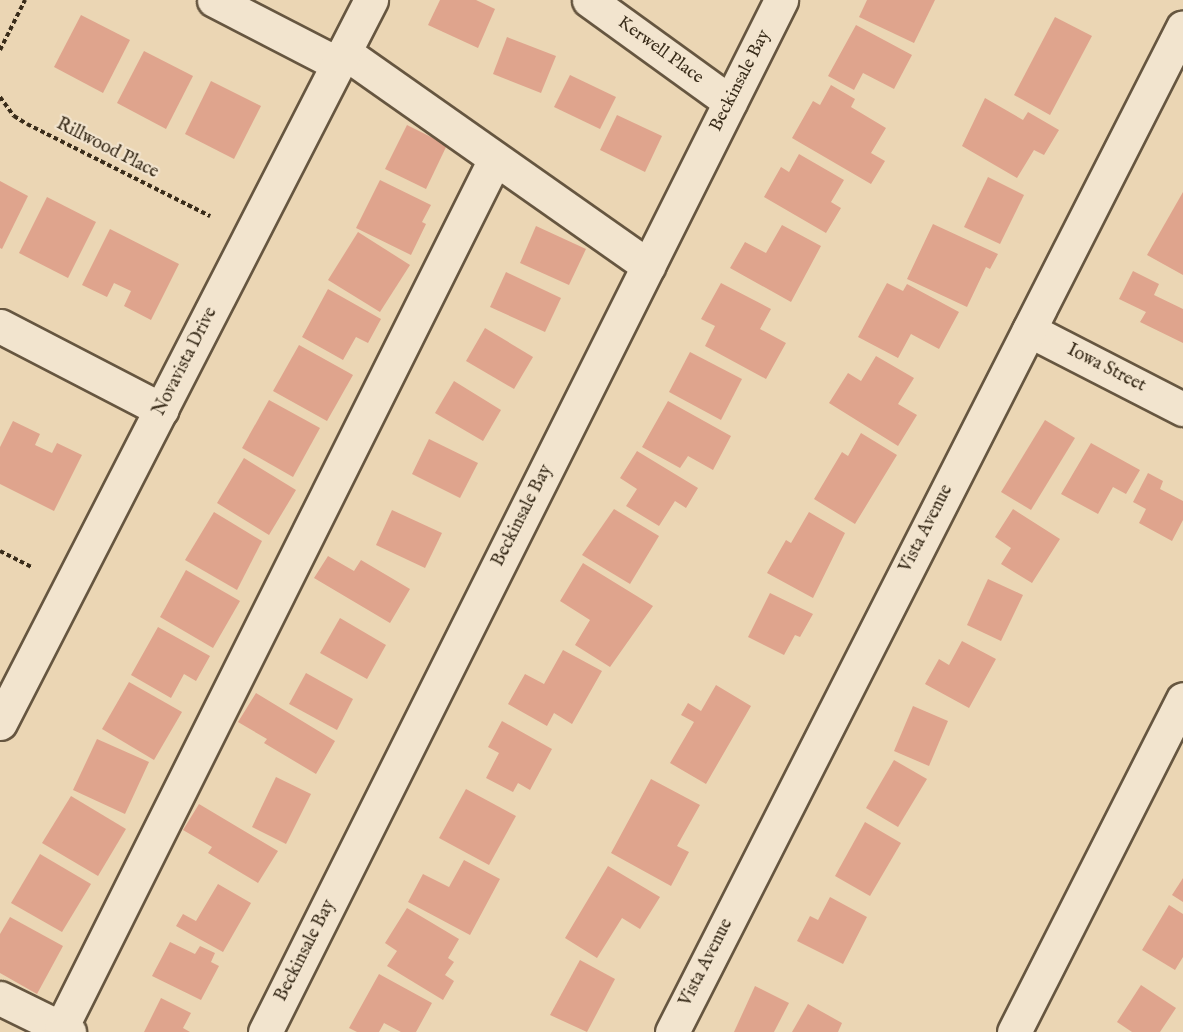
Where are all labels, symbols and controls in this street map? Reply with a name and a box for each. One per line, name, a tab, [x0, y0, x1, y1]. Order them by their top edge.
street label: Kerwell Place	[613, 13, 707, 89]
street label: Beckinsale Bay	[706, 26, 776, 136]
street label: Rillwood Place	[52, 114, 162, 184]
street label: Novavista Drive	[149, 304, 223, 420]
street label: Iowa Street	[1063, 340, 1149, 398]
street label: Beckinsale Bay	[488, 461, 558, 571]
street label: Vista Avenue	[896, 481, 958, 577]
street label: Beckinsale Bay	[271, 896, 341, 1006]
street label: Vista Avenue	[676, 915, 738, 1011]

